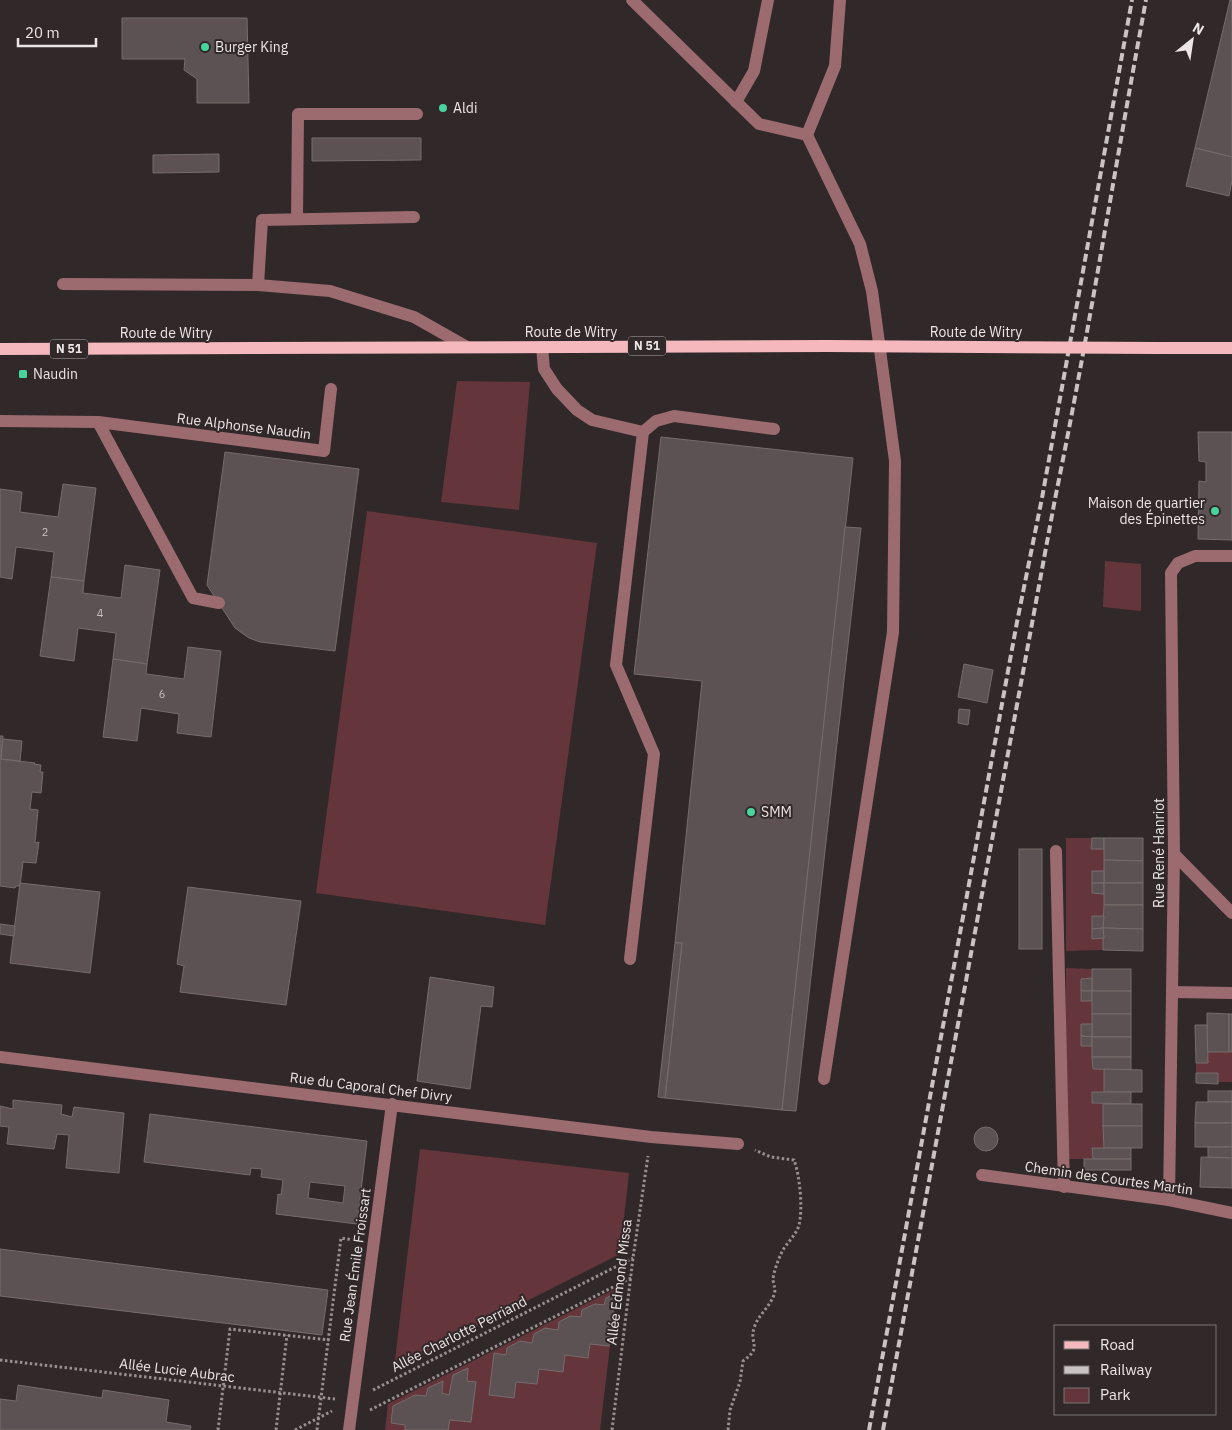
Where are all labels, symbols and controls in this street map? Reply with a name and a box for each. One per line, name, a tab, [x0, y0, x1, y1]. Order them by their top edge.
scale bar	[18, 15, 95, 47]
north arrow	[1167, 15, 1217, 65]
text: N	[1190, 18, 1207, 39]
text: 20 m	[25, 23, 60, 42]
place label: Burger King	[215, 38, 289, 56]
marker: Burger King	[199, 41, 211, 53]
place label: Aldi	[453, 99, 477, 117]
marker: Aldi	[437, 102, 449, 114]
street label: Route de Witry	[525, 323, 617, 341]
street label: Route de Witry	[930, 323, 1022, 341]
street label: Route de Witry	[120, 324, 212, 342]
road number: N 51	[628, 336, 666, 356]
road number: N 51	[50, 339, 88, 358]
place label: Naudin	[33, 365, 78, 383]
marker: Naudin	[17, 368, 29, 380]
street label: Rue Alphonse Naudin	[176, 409, 312, 443]
place label: Maison de quartier des Épinettes	[1088, 494, 1205, 528]
marker: Maison de quartier des Épinettes	[1209, 505, 1221, 517]
house number: 2	[42, 525, 48, 539]
house number: 4	[97, 606, 104, 620]
house number: 6	[159, 687, 165, 701]
street label: Rue René Hanriot	[1150, 798, 1168, 908]
place label: SMM	[761, 803, 792, 821]
marker: SMM	[745, 806, 757, 818]
street label: Rue du Caporal Chef Divry	[289, 1068, 453, 1106]
street label: Chemin des Courtes Martin	[1024, 1157, 1194, 1199]
street label: Rue Jean Émile Froissart	[334, 1187, 375, 1343]
street label: Allée Edmond Missa	[602, 1218, 636, 1346]
street label: Allée Charlotte Perriand	[388, 1292, 530, 1376]
legend	[1054, 1325, 1217, 1415]
text: Road	[1100, 1335, 1135, 1354]
street label: Allée Lucie Aubrac	[118, 1354, 236, 1386]
text: Railway	[1100, 1360, 1153, 1379]
text: Park	[1100, 1385, 1130, 1404]

